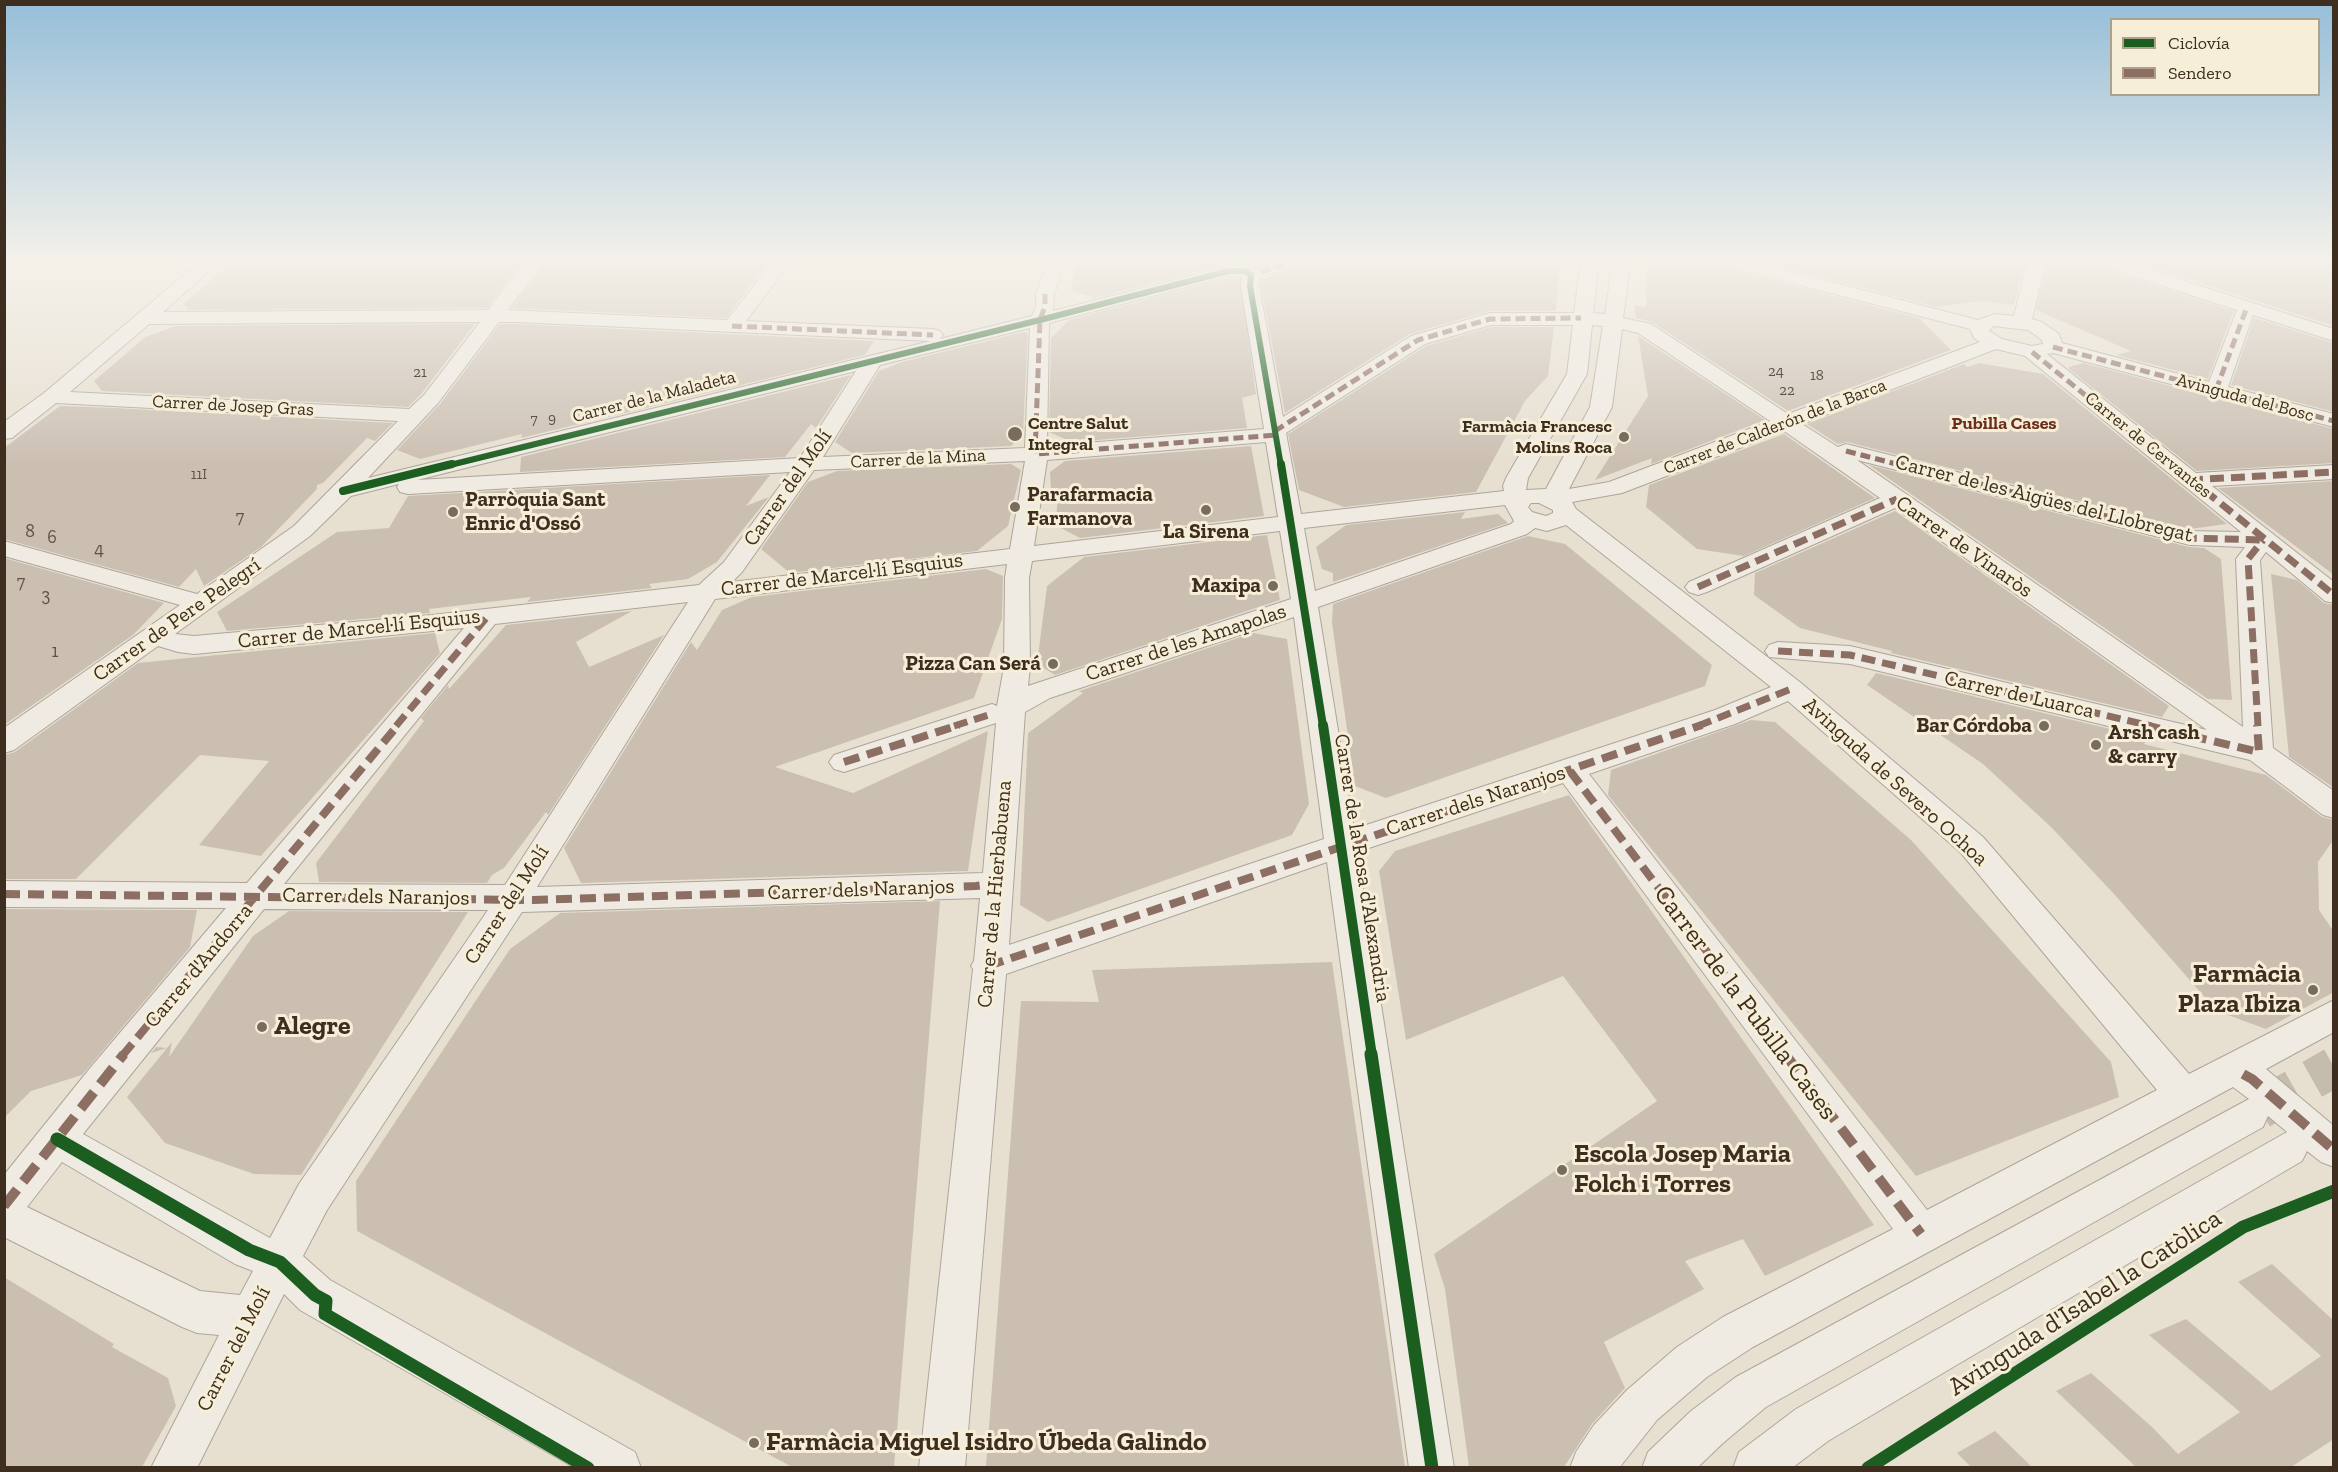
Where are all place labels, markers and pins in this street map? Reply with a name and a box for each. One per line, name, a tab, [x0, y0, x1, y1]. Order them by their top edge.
place label: Centre Salut Integral	[1028, 413, 1128, 456]
place label: Farmàcia Francesc Molins Roca	[1462, 416, 1612, 458]
marker: Centre Salut Integral	[1006, 425, 1024, 443]
marker: Farmàcia Francesc Molins Roca	[1617, 430, 1631, 444]
place label: Parafarmacia Farmanova	[1027, 482, 1153, 532]
place label: Parròquia Sant Enric d'Ossó	[465, 487, 605, 537]
marker: Parafarmacia Farmanova	[1008, 500, 1022, 514]
marker: La Sirena	[1199, 503, 1213, 517]
marker: Parròquia Sant Enric d'Ossó	[446, 505, 460, 519]
place label: La Sirena	[1163, 519, 1249, 545]
place label: Maxipa	[1191, 573, 1261, 599]
marker: Maxipa	[1266, 579, 1280, 593]
place label: Pizza Can Será	[905, 651, 1041, 677]
marker: Pizza Can Será	[1046, 657, 1060, 671]
place label: Bar Córdoba	[1916, 713, 2032, 739]
marker: Bar Córdoba	[2037, 719, 2051, 733]
place label: Arsh cash & carry	[2108, 720, 2200, 770]
marker: Arsh cash & carry	[2089, 738, 2103, 752]
place label: Farmàcia Plaza Ibiza	[2178, 959, 2301, 1020]
marker: Farmàcia Plaza Ibiza	[2306, 983, 2320, 997]
place label: Alegre	[274, 1011, 351, 1043]
marker: Alegre	[255, 1020, 269, 1034]
place label: Escola Josep Maria Folch i Torres	[1574, 1139, 1791, 1200]
marker: Escola Josep Maria Folch i Torres	[1555, 1163, 1569, 1177]
place label: Farmàcia Miguel Isidro Úbeda Galindo	[766, 1427, 1207, 1459]
marker: Farmàcia Miguel Isidro Úbeda Galindo	[747, 1436, 761, 1450]

